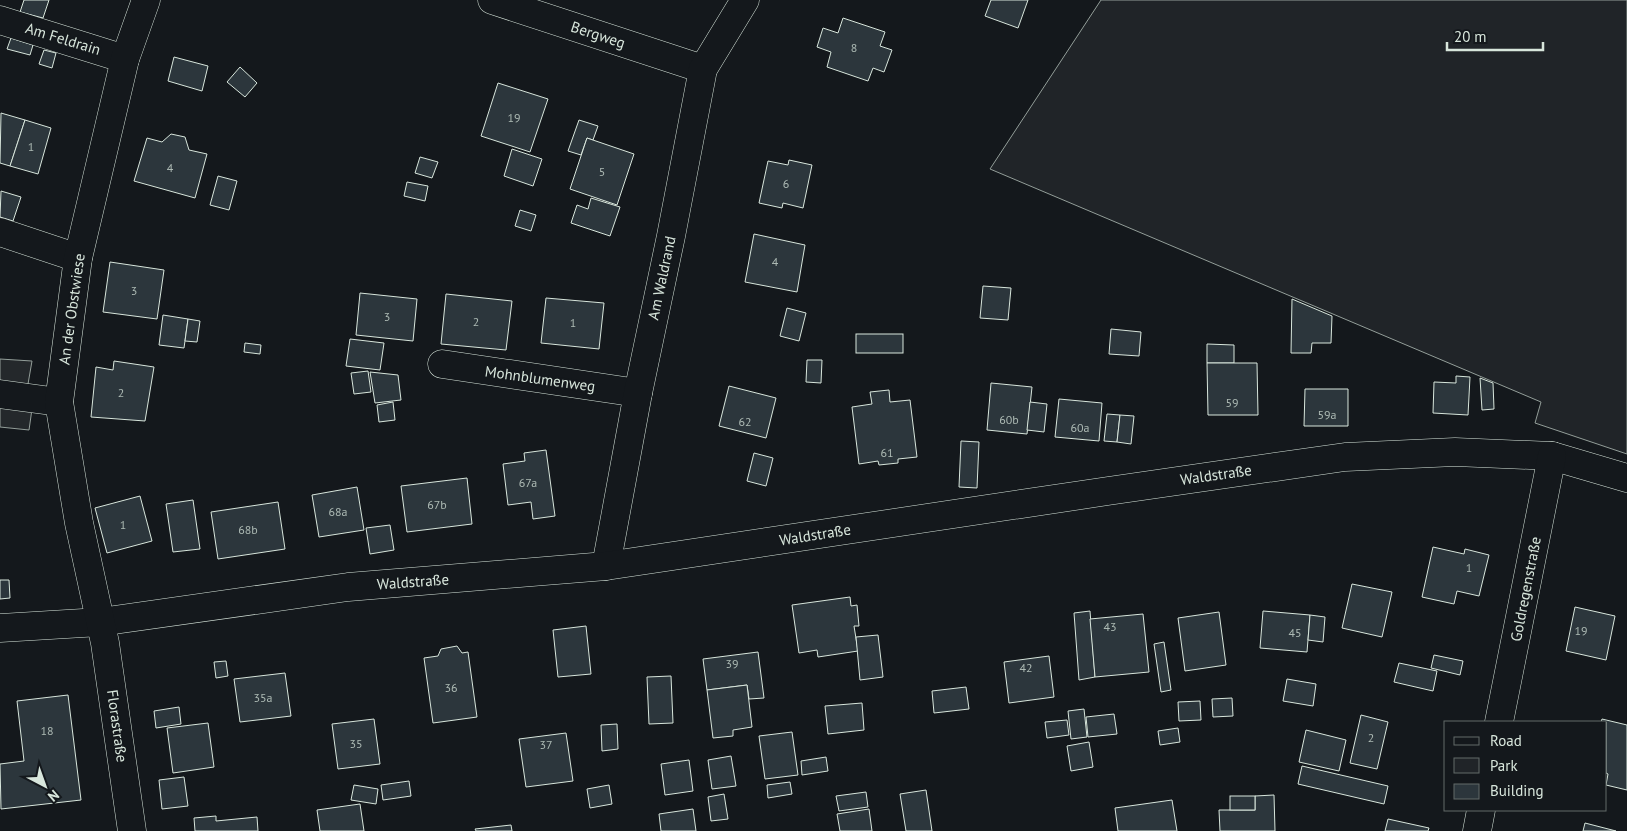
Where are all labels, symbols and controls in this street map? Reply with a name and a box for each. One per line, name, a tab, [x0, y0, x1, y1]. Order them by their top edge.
street label: Bergweg	[569, 17, 628, 52]
street label: Am Feldrain	[23, 18, 103, 59]
scale bar	[1447, 20, 1543, 52]
text: 20 m	[1454, 27, 1487, 46]
house number: 8	[851, 40, 857, 55]
house number: 19	[507, 110, 521, 125]
house number: 1	[28, 139, 34, 154]
house number: 4	[167, 160, 174, 175]
house number: 5	[599, 164, 605, 179]
house number: 6	[783, 176, 789, 191]
street label: Am Waldrand	[643, 234, 680, 322]
street label: An der Obstwiese	[54, 252, 89, 366]
house number: 4	[772, 254, 779, 269]
house number: 3	[131, 283, 137, 298]
house number: 3	[384, 309, 390, 324]
house number: 2	[473, 314, 479, 329]
house number: 1	[570, 315, 576, 330]
street label: Mohnblumenweg	[484, 361, 596, 396]
house number: 2	[118, 385, 124, 400]
house number: 59	[1225, 395, 1239, 410]
house number: 59a	[1317, 407, 1337, 422]
house number: 60b	[999, 412, 1019, 427]
house number: 62	[738, 414, 752, 429]
house number: 60a	[1070, 420, 1090, 435]
house number: 61	[880, 445, 894, 460]
street label: Waldstraße	[1179, 460, 1253, 489]
house number: 67a	[519, 475, 537, 490]
house number: 67b	[427, 497, 447, 512]
house number: 68a	[328, 504, 348, 519]
house number: 1	[120, 517, 126, 532]
street label: Waldstraße	[778, 519, 852, 550]
house number: 68b	[238, 522, 258, 537]
street label: Goldregenstraße	[1506, 535, 1545, 643]
house number: 1	[1466, 560, 1472, 575]
street label: Waldstraße	[376, 570, 450, 593]
house number: 43	[1103, 619, 1117, 634]
house number: 19	[1574, 623, 1588, 638]
house number: 45	[1288, 625, 1302, 640]
house number: 39	[725, 656, 739, 671]
house number: 42	[1019, 660, 1033, 675]
house number: 36	[444, 680, 458, 695]
street label: Florastraße	[103, 688, 132, 763]
house number: 35a	[253, 690, 273, 705]
legend	[1444, 721, 1607, 811]
house number: 18	[40, 723, 54, 738]
house number: 2	[1368, 730, 1374, 745]
text: Road	[1490, 731, 1522, 750]
house number: 35	[349, 736, 363, 751]
house number: 37	[539, 737, 553, 752]
text: Park	[1490, 756, 1518, 775]
north arrow	[20, 761, 70, 811]
text: Building	[1490, 781, 1544, 800]
text: N	[44, 786, 63, 806]

